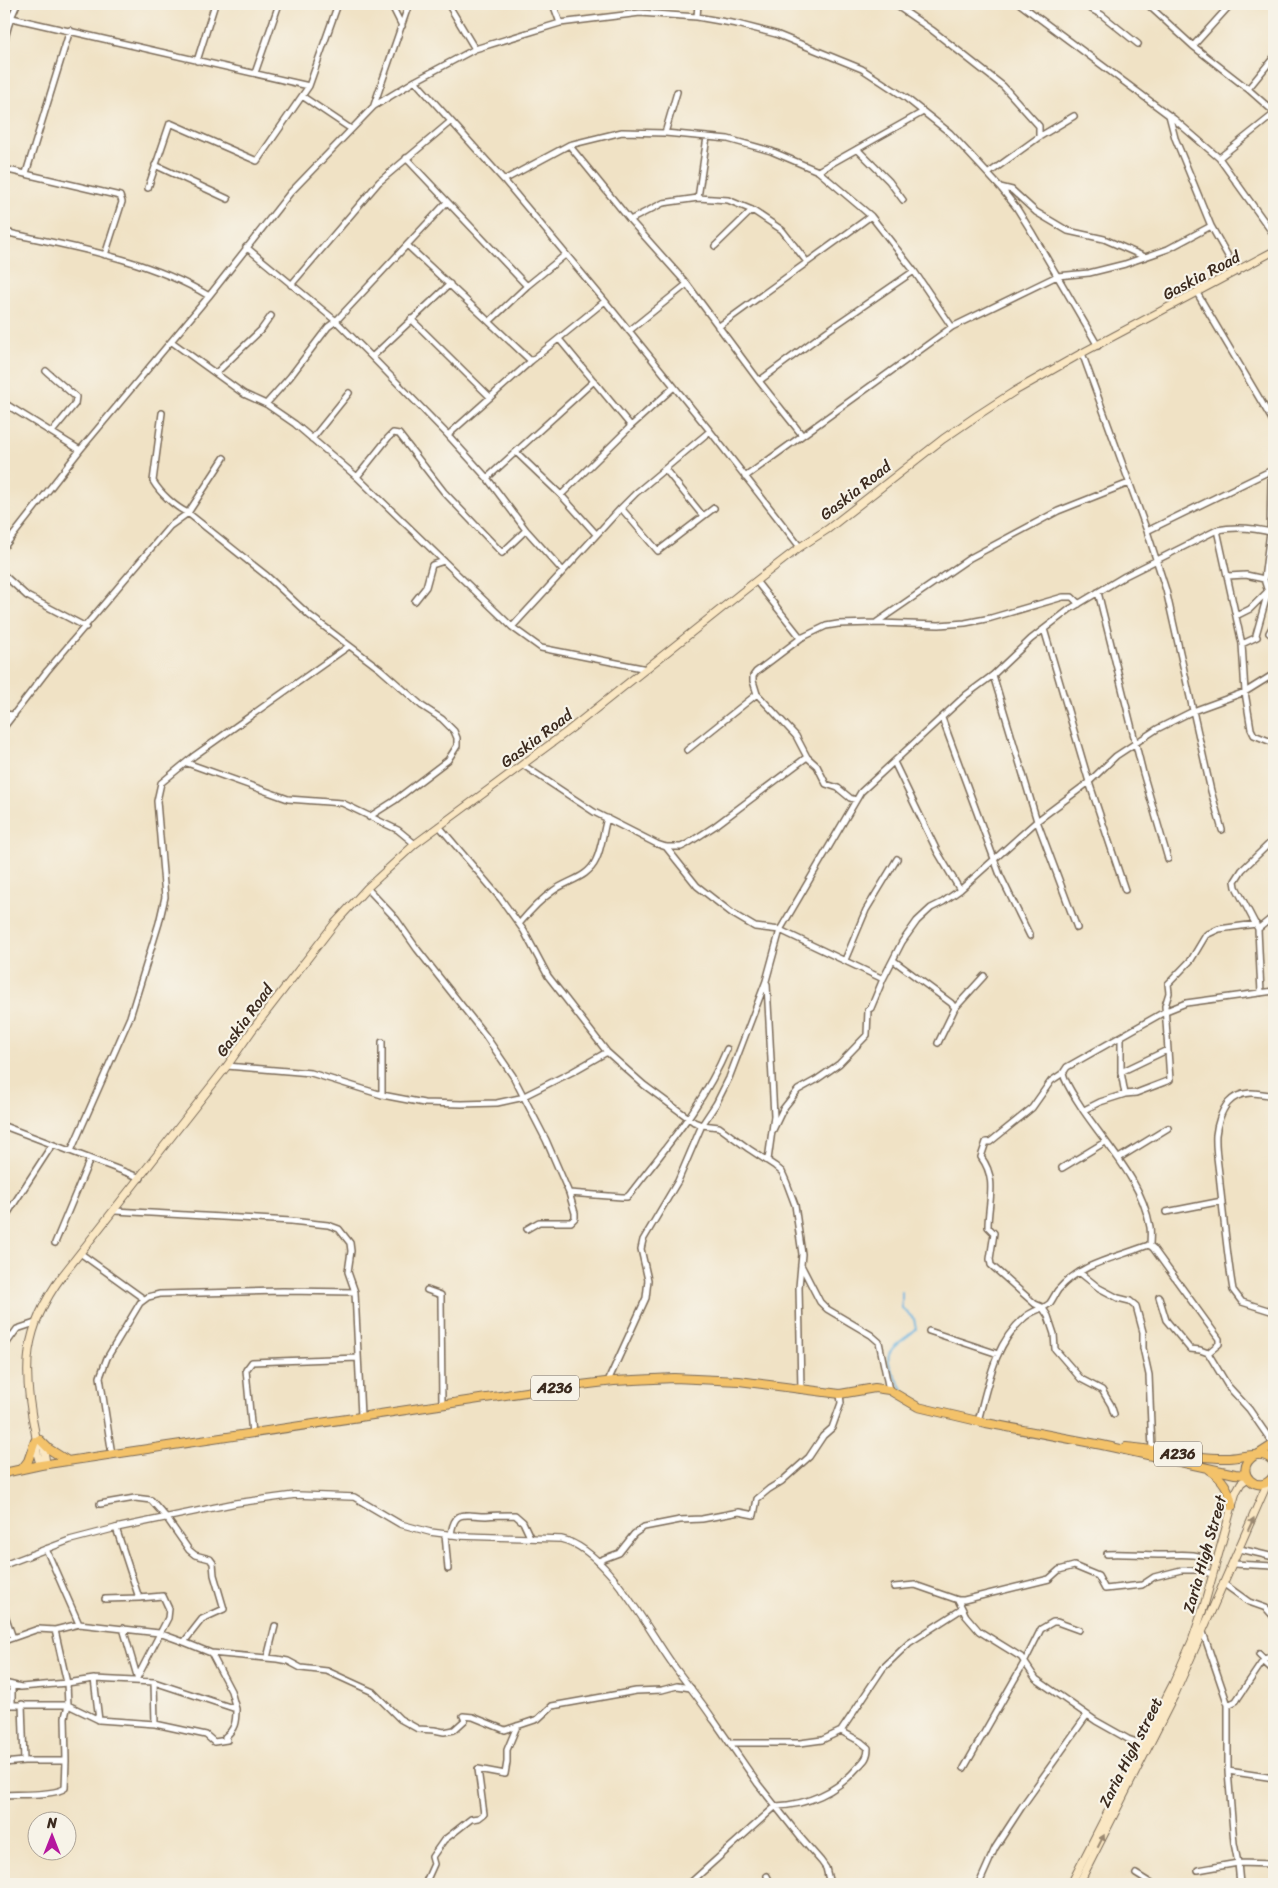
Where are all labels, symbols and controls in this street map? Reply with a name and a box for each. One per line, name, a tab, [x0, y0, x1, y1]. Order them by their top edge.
street label: Gaskia Road	[1157, 242, 1247, 308]
street label: Gaskia Road	[813, 452, 899, 528]
street label: Gaskia Road	[494, 700, 580, 775]
street label: Gaskia Road	[208, 976, 282, 1063]
road number: A236	[531, 1376, 579, 1400]
road number: A236	[1154, 1442, 1202, 1466]
street label: Zaria High Street	[1174, 1491, 1235, 1616]
one-way arrow	[1247, 1516, 1256, 1531]
street label: Zaria High street	[1090, 1692, 1171, 1813]
north arrow	[28, 1810, 78, 1860]
text: N	[46, 1811, 57, 1836]
one-way arrow	[1097, 1833, 1105, 1848]

